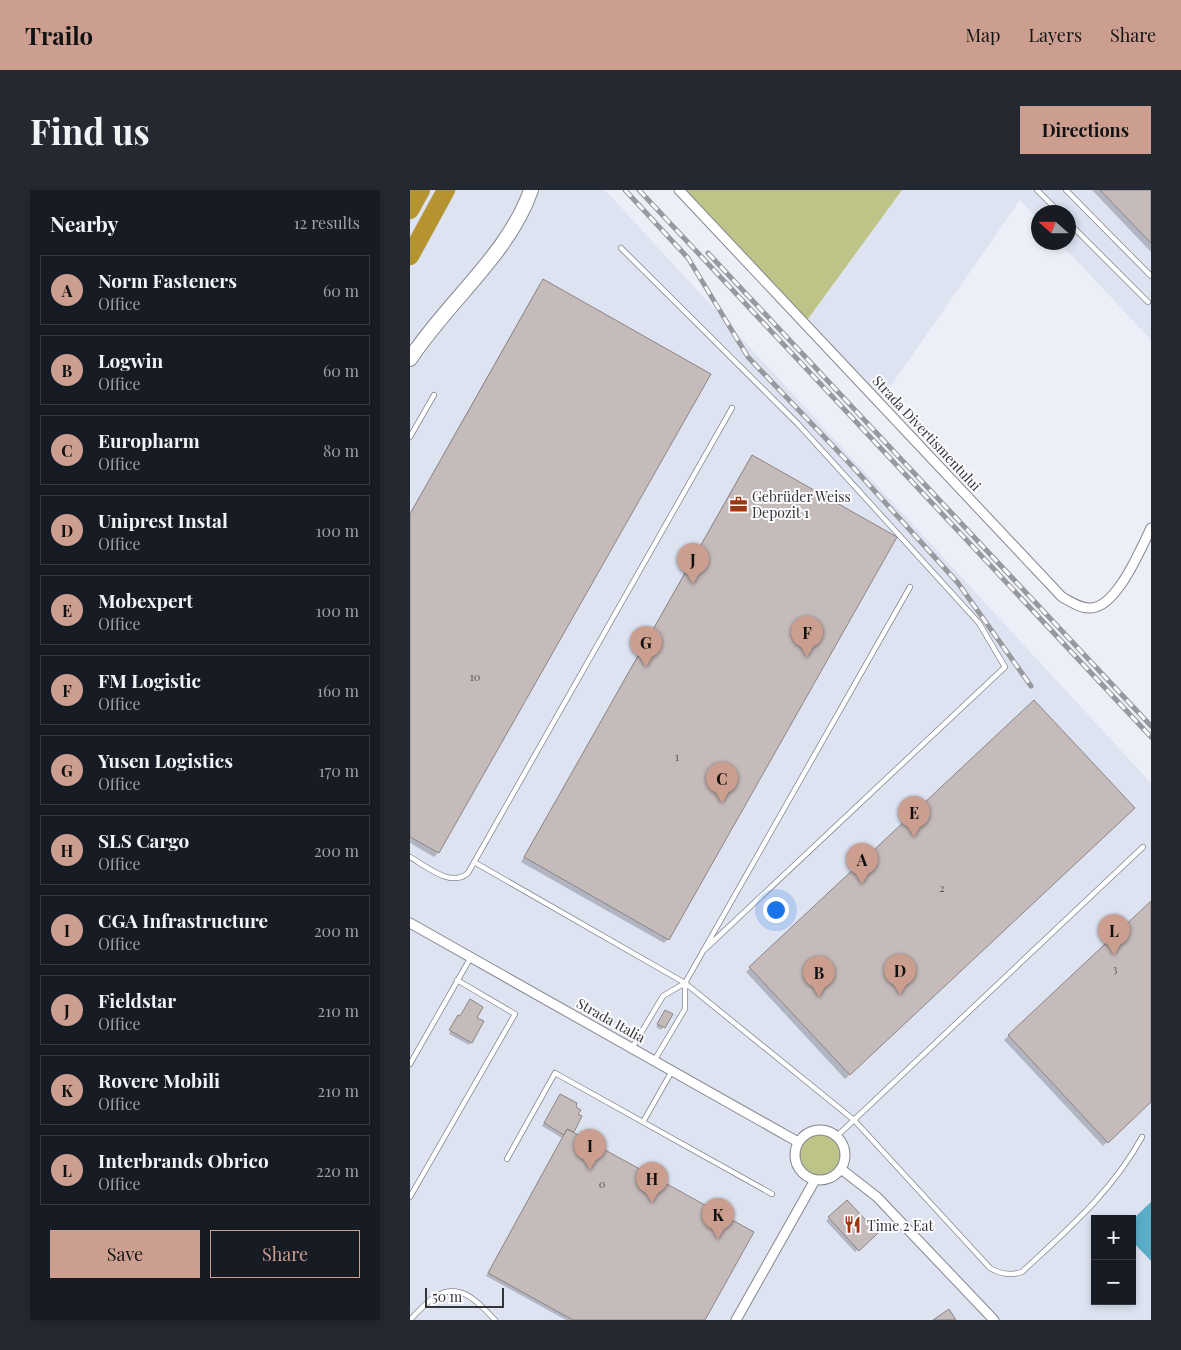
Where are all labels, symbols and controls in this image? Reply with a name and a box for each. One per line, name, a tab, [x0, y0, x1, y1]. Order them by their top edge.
text: Trailo	[25, 19, 93, 51]
text: Map	[965, 23, 1000, 47]
text: Layers	[1028, 23, 1082, 47]
text: Share	[1110, 23, 1156, 47]
button: Directions	[1020, 106, 1151, 154]
text: Find us	[30, 107, 150, 154]
north arrow	[1031, 205, 1076, 250]
text: Nearby	[50, 209, 119, 237]
text: 12 results	[294, 212, 360, 233]
text: Norm Fasteners	[98, 267, 237, 293]
text: A	[62, 280, 72, 301]
text: 60 m	[323, 280, 359, 301]
text: Office	[98, 293, 141, 314]
text: Logwin	[98, 347, 163, 373]
text: B	[62, 360, 72, 381]
text: 60 m	[323, 360, 359, 381]
street label: Strada Divertismentului	[869, 371, 985, 495]
text: Office	[98, 373, 141, 394]
text: Europharm	[98, 427, 200, 453]
text: C	[61, 440, 73, 461]
text: 80 m	[323, 440, 359, 461]
text: Office	[98, 453, 141, 474]
place label: Gebrüder Weiss Depozit 1	[752, 487, 851, 522]
office icon: Gebrüder Weiss Depozit 1	[728, 494, 748, 514]
text: Uniprest Instal	[98, 507, 228, 533]
text: D	[61, 520, 73, 541]
text: 100 m	[316, 520, 359, 541]
text: Office	[98, 533, 141, 554]
pin: J	[677, 543, 709, 584]
text: Mobexpert	[98, 587, 193, 613]
text: E	[62, 600, 72, 621]
text: 100 m	[316, 600, 359, 621]
text: Office	[98, 613, 141, 634]
pin: F	[791, 616, 823, 657]
pin: G	[630, 626, 662, 667]
text: FM Logistic	[98, 667, 201, 693]
house number: 10	[470, 669, 481, 684]
text: F	[62, 680, 72, 701]
text: 160 m	[317, 680, 359, 701]
text: Office	[98, 693, 141, 714]
text: Yusen Logistics	[98, 747, 233, 773]
house number: 1	[675, 749, 679, 764]
text: G	[61, 760, 73, 781]
text: 170 m	[319, 760, 359, 781]
pin: C	[706, 762, 738, 803]
text: Office	[98, 773, 141, 794]
pin: E	[898, 796, 930, 837]
text: SLS Cargo	[98, 827, 189, 853]
text: H	[61, 840, 73, 861]
text: 200 m	[314, 840, 359, 861]
pin: A	[846, 843, 878, 884]
text: Office	[98, 853, 141, 874]
house number: 2	[939, 880, 945, 895]
your location	[763, 897, 789, 923]
text: CGA Infrastructure	[98, 907, 268, 933]
pin: L	[1098, 914, 1130, 955]
text: I	[64, 920, 70, 941]
text: 200 m	[314, 920, 359, 941]
text: Office	[98, 933, 141, 954]
pin: D	[884, 954, 916, 995]
pin: B	[803, 956, 835, 997]
house number: 3	[1113, 961, 1118, 976]
text: Fieldstar	[98, 987, 176, 1013]
street label: Strada Italia	[573, 993, 649, 1047]
text: J	[64, 1000, 70, 1021]
text: 210 m	[318, 1000, 359, 1021]
text: Office	[98, 1013, 141, 1034]
text: Rovere Mobili	[98, 1067, 220, 1093]
text: K	[61, 1080, 73, 1101]
text: 210 m	[318, 1080, 359, 1101]
text: Office	[98, 1093, 141, 1114]
pin: I	[574, 1129, 606, 1170]
text: Interbrands Obrico	[98, 1147, 269, 1173]
text: L	[62, 1160, 72, 1181]
text: 220 m	[316, 1160, 359, 1181]
pin: H	[636, 1162, 668, 1203]
text: Office	[98, 1173, 141, 1194]
house number: 0	[599, 1176, 606, 1191]
pin: K	[702, 1198, 734, 1239]
restaurant icon: Time 2 Eat	[843, 1215, 863, 1235]
map controls	[1091, 1215, 1136, 1305]
button: +	[1091, 1215, 1136, 1260]
place label: Time 2 Eat	[867, 1216, 934, 1235]
button: Save	[50, 1230, 200, 1278]
button: Share	[210, 1230, 360, 1278]
button: −	[1091, 1260, 1136, 1305]
scale bar	[425, 1285, 504, 1308]
text: 50 m	[432, 1287, 462, 1306]

